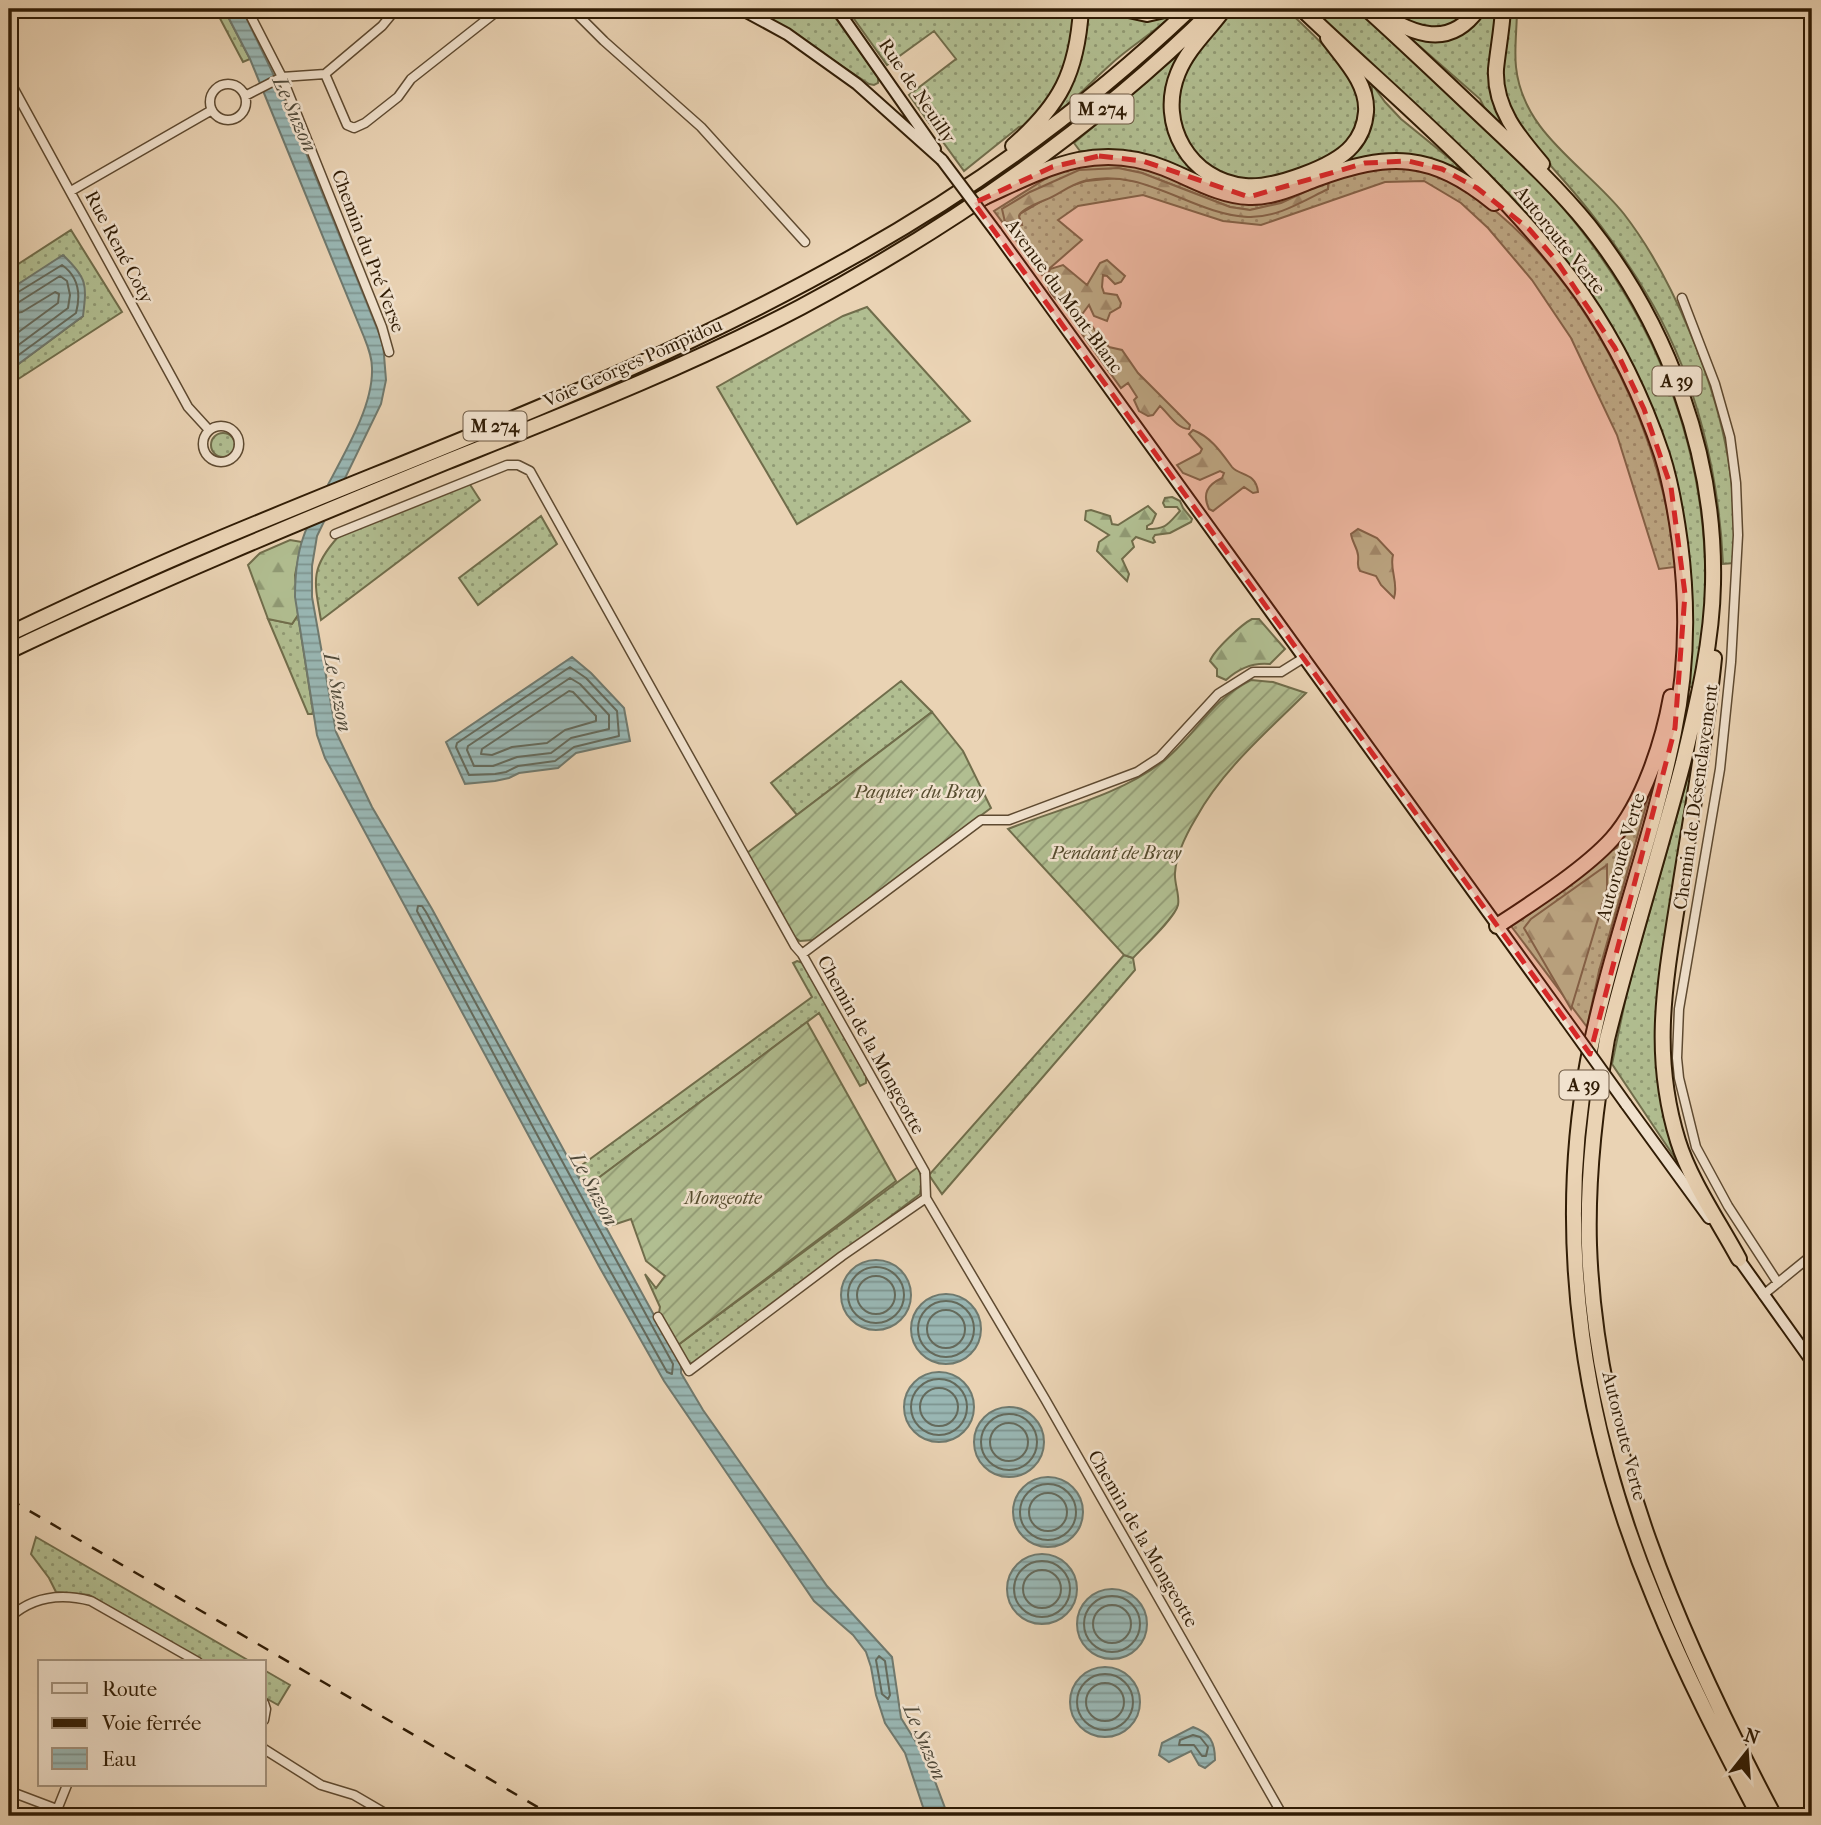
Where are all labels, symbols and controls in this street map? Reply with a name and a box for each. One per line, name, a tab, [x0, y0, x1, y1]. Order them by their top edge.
street label: Rue de Neuilly	[874, 34, 961, 148]
water label: Le Suzon	[267, 71, 322, 156]
road number: M 274	[1070, 94, 1134, 124]
street label: Chemin du Pré Verse	[327, 167, 409, 335]
street label: Autoroute Verte	[1509, 181, 1610, 298]
street label: Rue René Coty	[80, 187, 158, 308]
street label: Avenue du Mont-Blanc	[1000, 214, 1127, 377]
street label: Voie Georges Pompidou	[539, 314, 726, 413]
road number: A 39	[1652, 366, 1702, 396]
road number: M 274	[463, 412, 526, 440]
water label: Le Suzon	[318, 648, 357, 734]
street label: Chemin de Désenclavement	[1669, 683, 1723, 911]
park label: Paquier du Bray	[853, 781, 985, 803]
street label: Autoroute Verte	[1592, 790, 1650, 925]
park label: Pendant de Bray	[1050, 842, 1183, 864]
street label: Chemin de la Mongeotte	[813, 952, 929, 1138]
road number: A 39	[1560, 1070, 1608, 1100]
water label: Le Suzon	[564, 1146, 624, 1230]
park label: Mongeotte	[682, 1187, 763, 1209]
street label: Autoroute Verte	[1597, 1368, 1651, 1503]
street label: Chemin de la Mongeotte	[1083, 1446, 1203, 1632]
legend	[38, 1660, 266, 1786]
text: Route	[102, 1677, 157, 1701]
water label: Le Suzon	[897, 1699, 952, 1784]
text: Voie ferrée	[101, 1711, 201, 1735]
north arrow	[1713, 1716, 1783, 1786]
text: N	[1742, 1724, 1762, 1749]
text: Eau	[102, 1747, 136, 1771]

